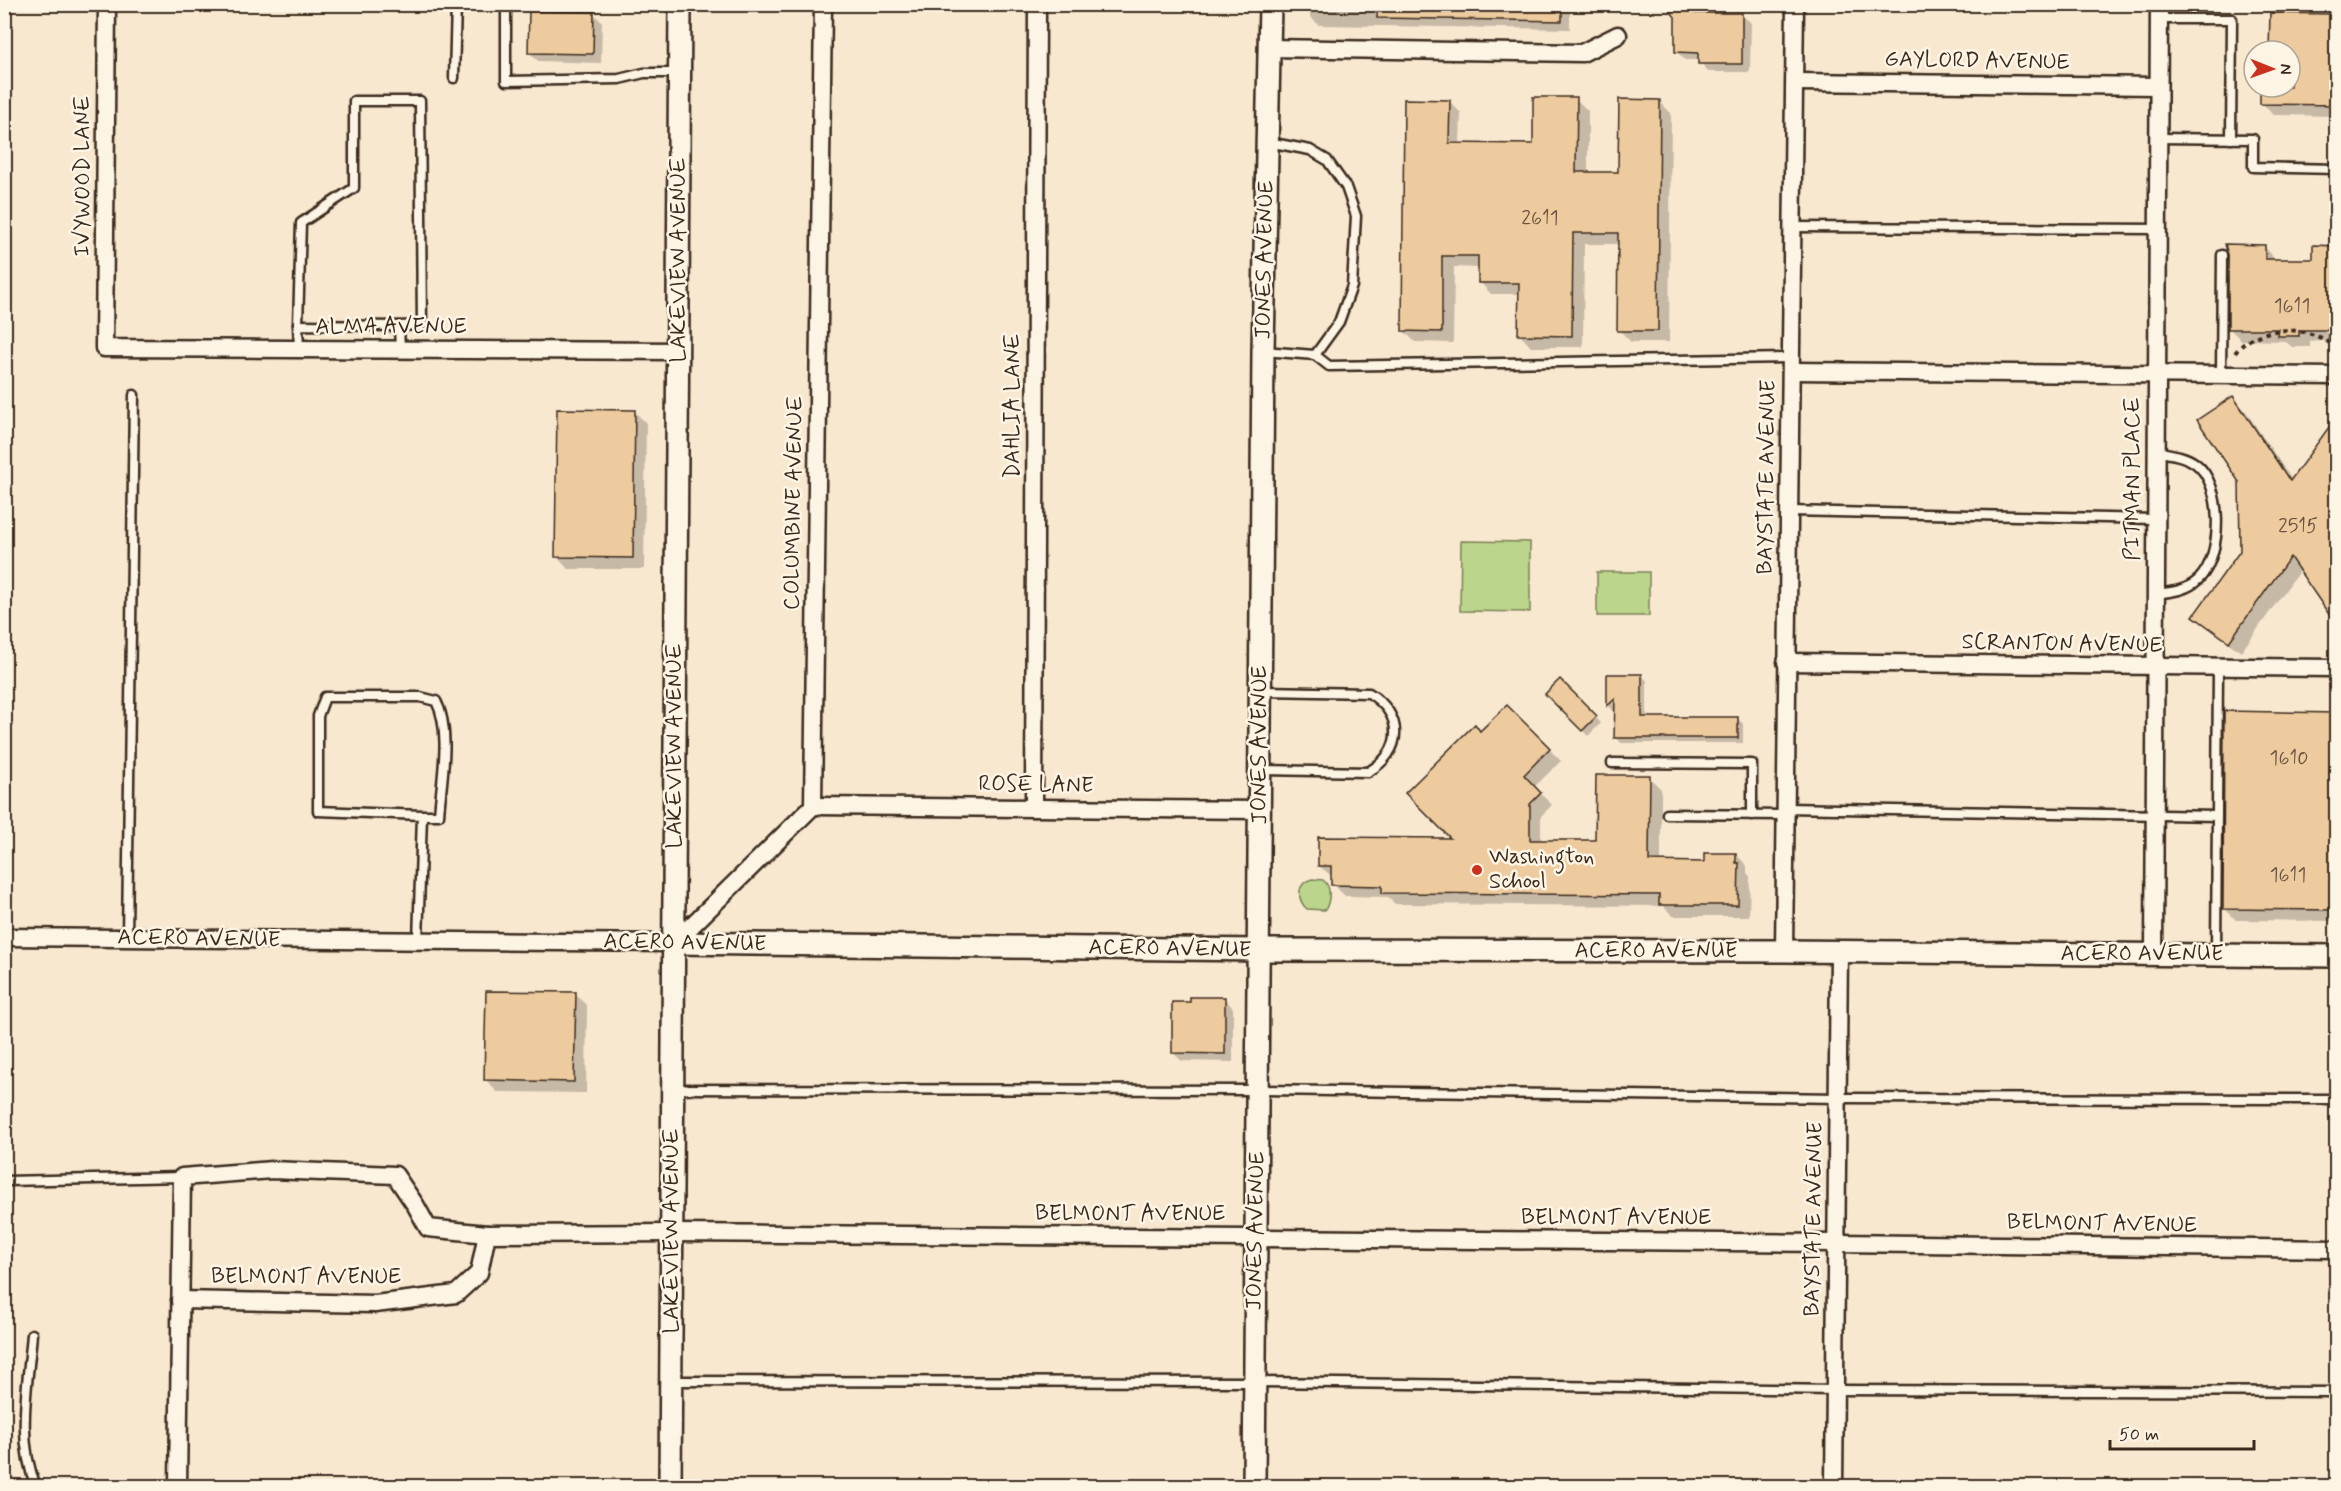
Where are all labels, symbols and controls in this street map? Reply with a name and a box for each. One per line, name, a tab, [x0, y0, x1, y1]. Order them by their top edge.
north arrow	[2242, 39, 2302, 99]
street label: GAYLORD AVENUE	[1884, 45, 2070, 77]
text: N	[2275, 64, 2296, 75]
street label: IVYWOOD LANE	[69, 96, 97, 256]
street label: LAKEVIEW AVENUE	[665, 157, 693, 363]
street label: JONES AVENUE	[1250, 180, 1280, 340]
house number: 2611	[1521, 205, 1559, 232]
house number: 1611	[2274, 293, 2310, 320]
street label: ALMA AVENUE	[315, 313, 467, 341]
street label: DAHLIA LANE	[999, 334, 1027, 478]
street label: BAYSTATE AVENUE	[1751, 379, 1783, 575]
street label: COLUMBINE AVENUE	[778, 396, 810, 610]
street label: PITMAN PLACE	[2119, 397, 2147, 561]
house number: 2515	[2278, 513, 2318, 540]
street label: SCRANTON AVENUE	[1961, 628, 2163, 660]
street label: LAKEVIEW AVENUE	[661, 643, 689, 849]
street label: JONES AVENUE	[1246, 665, 1274, 824]
house number: 1610	[2270, 745, 2308, 772]
street label: ROSE LANE	[978, 770, 1094, 800]
place label: Washington School	[1489, 843, 1594, 896]
house number: 1611	[2270, 862, 2306, 889]
marker: Washington School	[1470, 863, 1484, 877]
street label: ACERO AVENUE	[117, 924, 281, 954]
street label: ACERO AVENUE	[603, 928, 767, 958]
street label: ACERO AVENUE	[1088, 934, 1252, 964]
street label: ACERO AVENUE	[1574, 937, 1738, 965]
street label: ACERO AVENUE	[2060, 940, 2224, 968]
street label: BAYSTATE AVENUE	[1798, 1121, 1830, 1317]
street label: LAKEVIEW AVENUE	[658, 1128, 686, 1334]
street label: JONES AVENUE	[1241, 1151, 1271, 1311]
street label: BELMONT AVENUE	[1035, 1200, 1225, 1228]
street label: BELMONT AVENUE	[1521, 1204, 1711, 1232]
street label: BELMONT AVENUE	[2007, 1208, 2198, 1240]
street label: BELMONT AVENUE	[211, 1263, 401, 1291]
scale bar	[2110, 1413, 2254, 1451]
text: 50 m	[2119, 1423, 2159, 1447]

